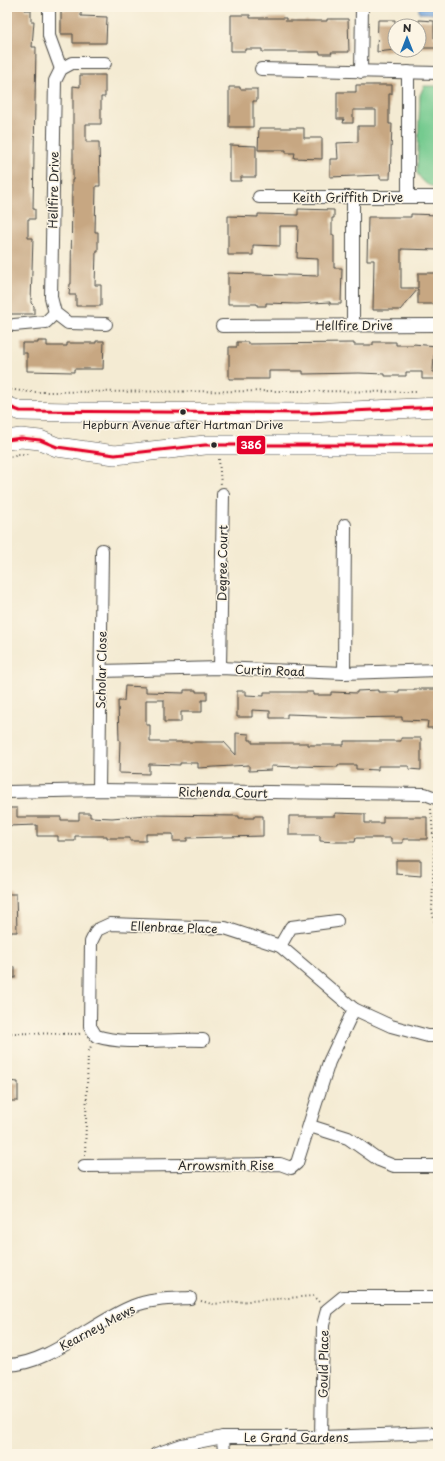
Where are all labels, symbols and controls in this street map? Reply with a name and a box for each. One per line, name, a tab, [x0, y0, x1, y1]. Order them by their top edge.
north arrow	[387, 18, 427, 58]
text: N	[403, 19, 412, 36]
street label: Hellfire Drive	[43, 151, 63, 229]
street label: Keith Griffith Drive	[293, 188, 403, 206]
street label: Hellfire Drive	[315, 316, 393, 334]
marker: Hepburn Avenue after Hartman Drive	[178, 407, 188, 417]
place label: Hepburn Avenue after Hartman Drive	[83, 416, 284, 433]
line badge: 386	[236, 435, 266, 455]
text: 386	[240, 436, 262, 453]
unlabelled marker	[209, 440, 219, 450]
street label: Degree Court	[212, 525, 232, 601]
street label: Scholar Close	[91, 631, 111, 709]
street label: Curtin Road	[235, 660, 305, 680]
street label: Richenda Court	[178, 782, 268, 802]
street label: Ellenbrae Place	[130, 916, 218, 938]
street label: Arrowsmith Rise	[178, 1156, 274, 1174]
street label: Kearney Mews	[56, 1299, 139, 1355]
street label: Gould Place	[313, 1330, 333, 1398]
street label: Le Grand Gardens	[244, 1428, 349, 1446]

